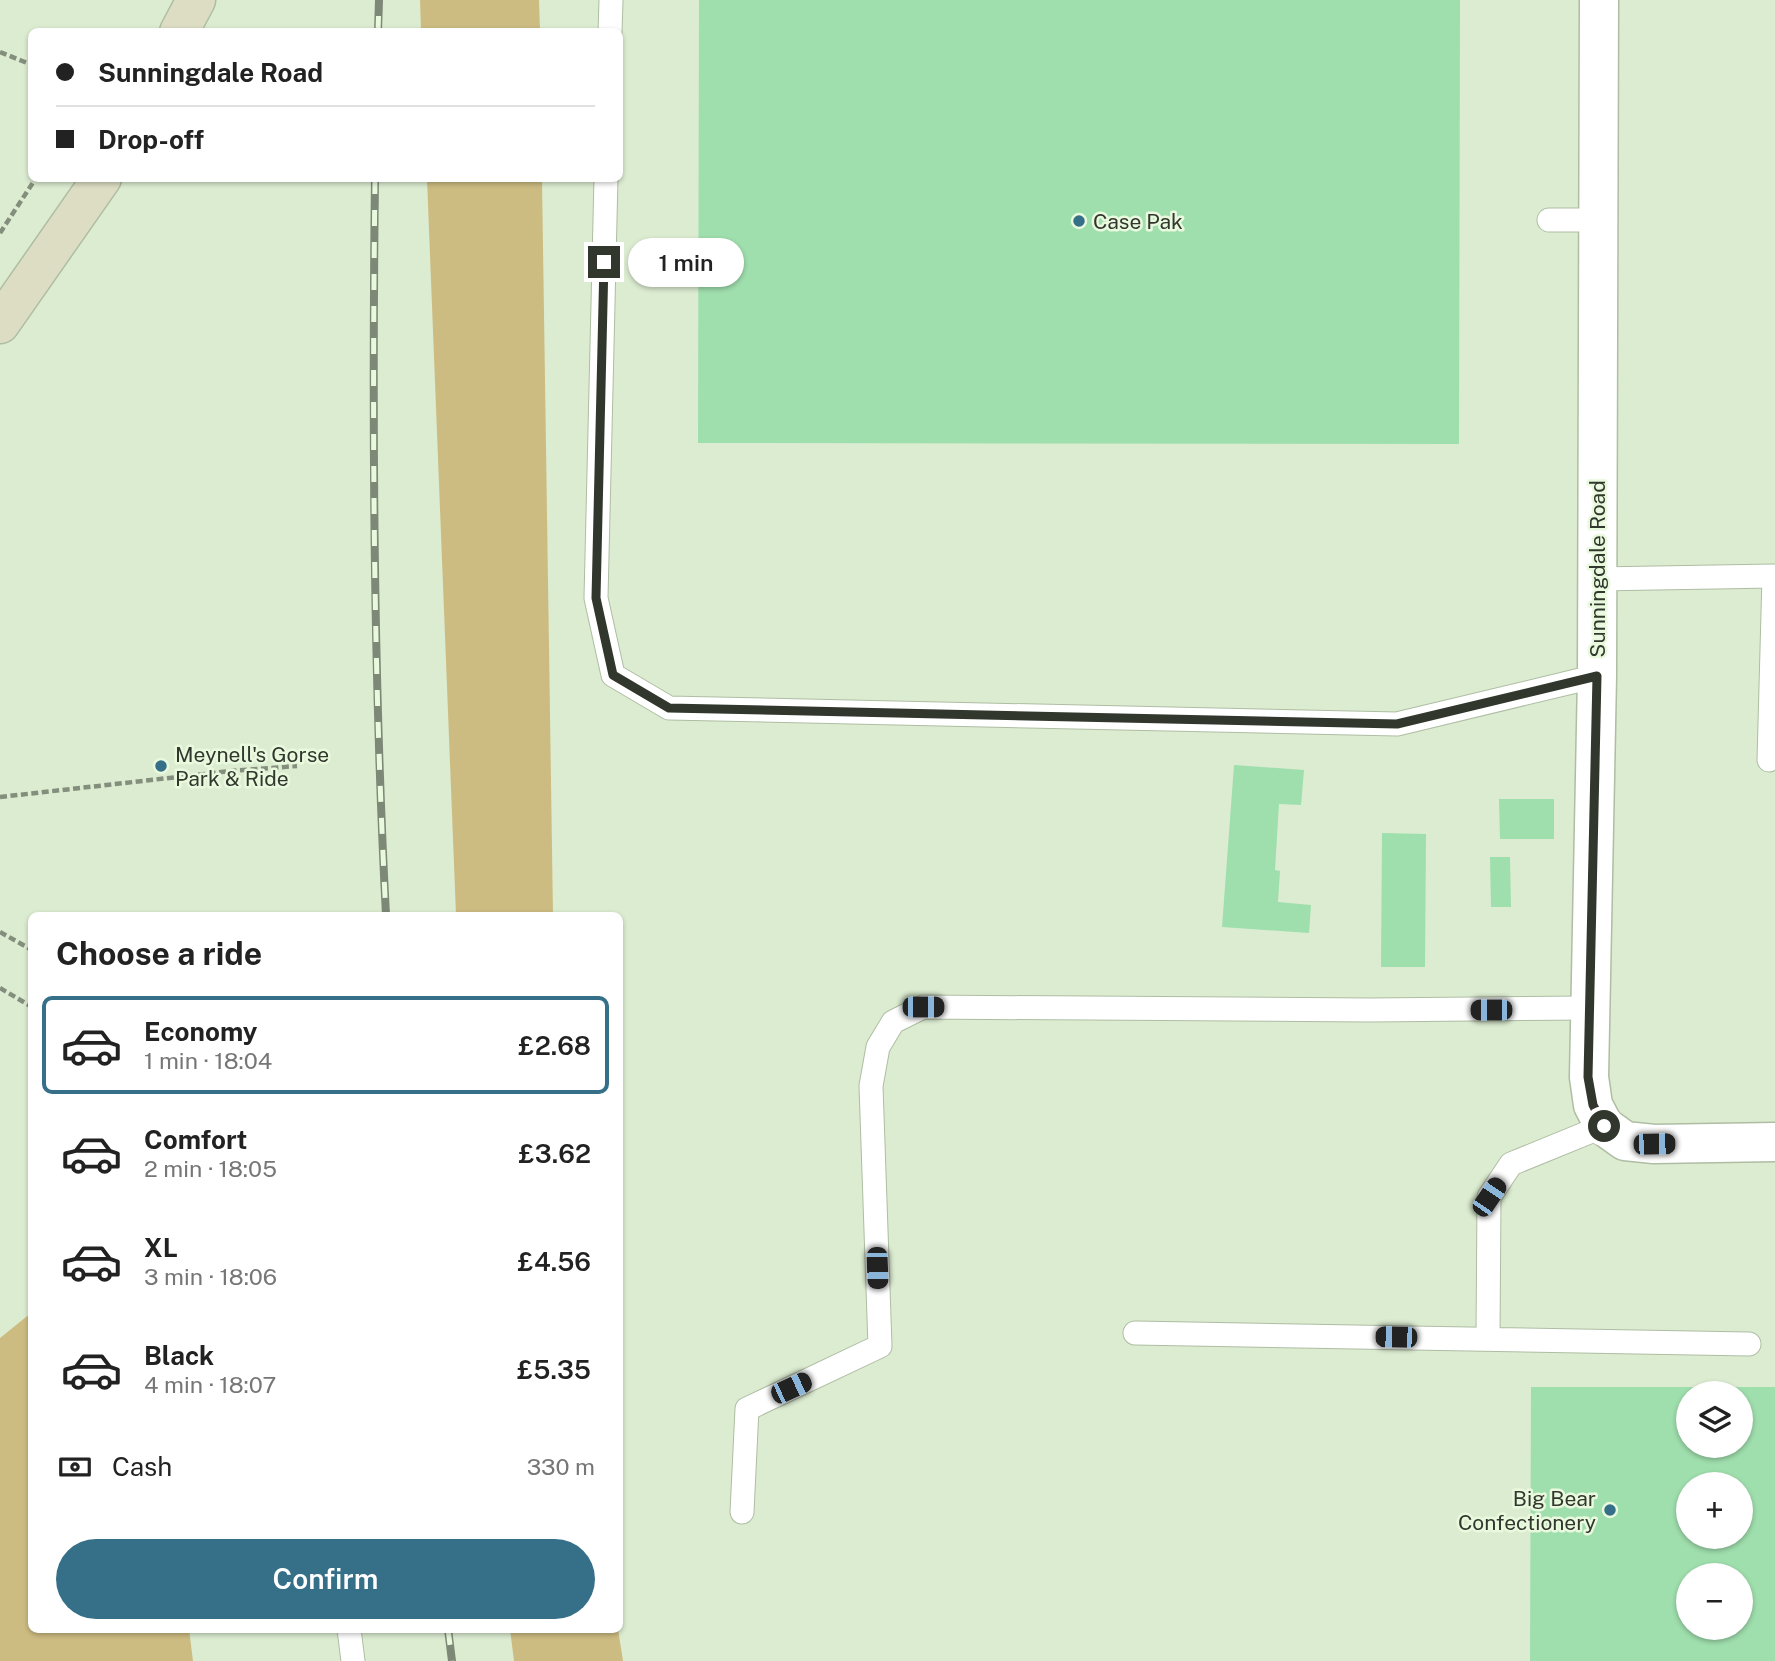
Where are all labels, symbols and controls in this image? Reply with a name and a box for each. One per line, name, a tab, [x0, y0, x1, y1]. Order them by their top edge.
text: Sunningdale Road	[98, 57, 323, 88]
text: Drop-off	[98, 124, 204, 155]
place label: Case Pak	[1093, 209, 1183, 234]
marker: Case Pak	[1071, 213, 1087, 229]
callout: 1 min	[628, 238, 744, 286]
route end	[588, 246, 620, 278]
text: 1 min	[659, 249, 713, 276]
street label: Sunningdale Road	[1585, 480, 1610, 658]
place label: Meynell's Gorse Park & Ride	[175, 742, 329, 791]
marker: Meynell's Gorse Park & Ride	[153, 758, 169, 774]
text: Choose a ride	[56, 935, 262, 972]
car	[903, 997, 945, 1018]
car	[1471, 1000, 1513, 1021]
icon: car	[60, 1014, 123, 1077]
text: Economy	[144, 1016, 257, 1047]
text: £2.68	[518, 1030, 591, 1061]
text: 1 min · 18:04	[144, 1047, 272, 1074]
route start	[1588, 1110, 1620, 1142]
icon: car	[60, 1122, 123, 1185]
text: Comfort	[144, 1124, 247, 1155]
car	[1633, 1133, 1676, 1155]
text: £3.62	[518, 1138, 591, 1169]
text: 2 min · 18:05	[144, 1155, 277, 1182]
car	[1469, 1174, 1510, 1220]
icon: car	[60, 1230, 123, 1293]
text: XL	[144, 1232, 178, 1263]
text: £4.56	[517, 1246, 591, 1277]
car	[866, 1247, 889, 1289]
text: 3 min · 18:06	[144, 1263, 277, 1290]
car	[1375, 1326, 1418, 1348]
icon: car	[60, 1338, 123, 1401]
text: Black	[144, 1340, 214, 1371]
text: £5.35	[517, 1354, 591, 1385]
car	[768, 1370, 815, 1406]
text: 4 min · 18:07	[144, 1371, 276, 1398]
map controls	[1676, 1381, 1753, 1640]
button: layers	[1676, 1381, 1753, 1458]
icon: cash	[56, 1448, 94, 1486]
text: Cash	[112, 1451, 172, 1482]
text: 330 m	[527, 1453, 595, 1480]
button: +	[1676, 1472, 1753, 1549]
place label: Big Bear Confectionery	[1458, 1486, 1596, 1535]
marker: Big Bear Confectionery	[1602, 1502, 1618, 1518]
button: Confirm	[56, 1539, 595, 1619]
button: −	[1676, 1563, 1753, 1640]

